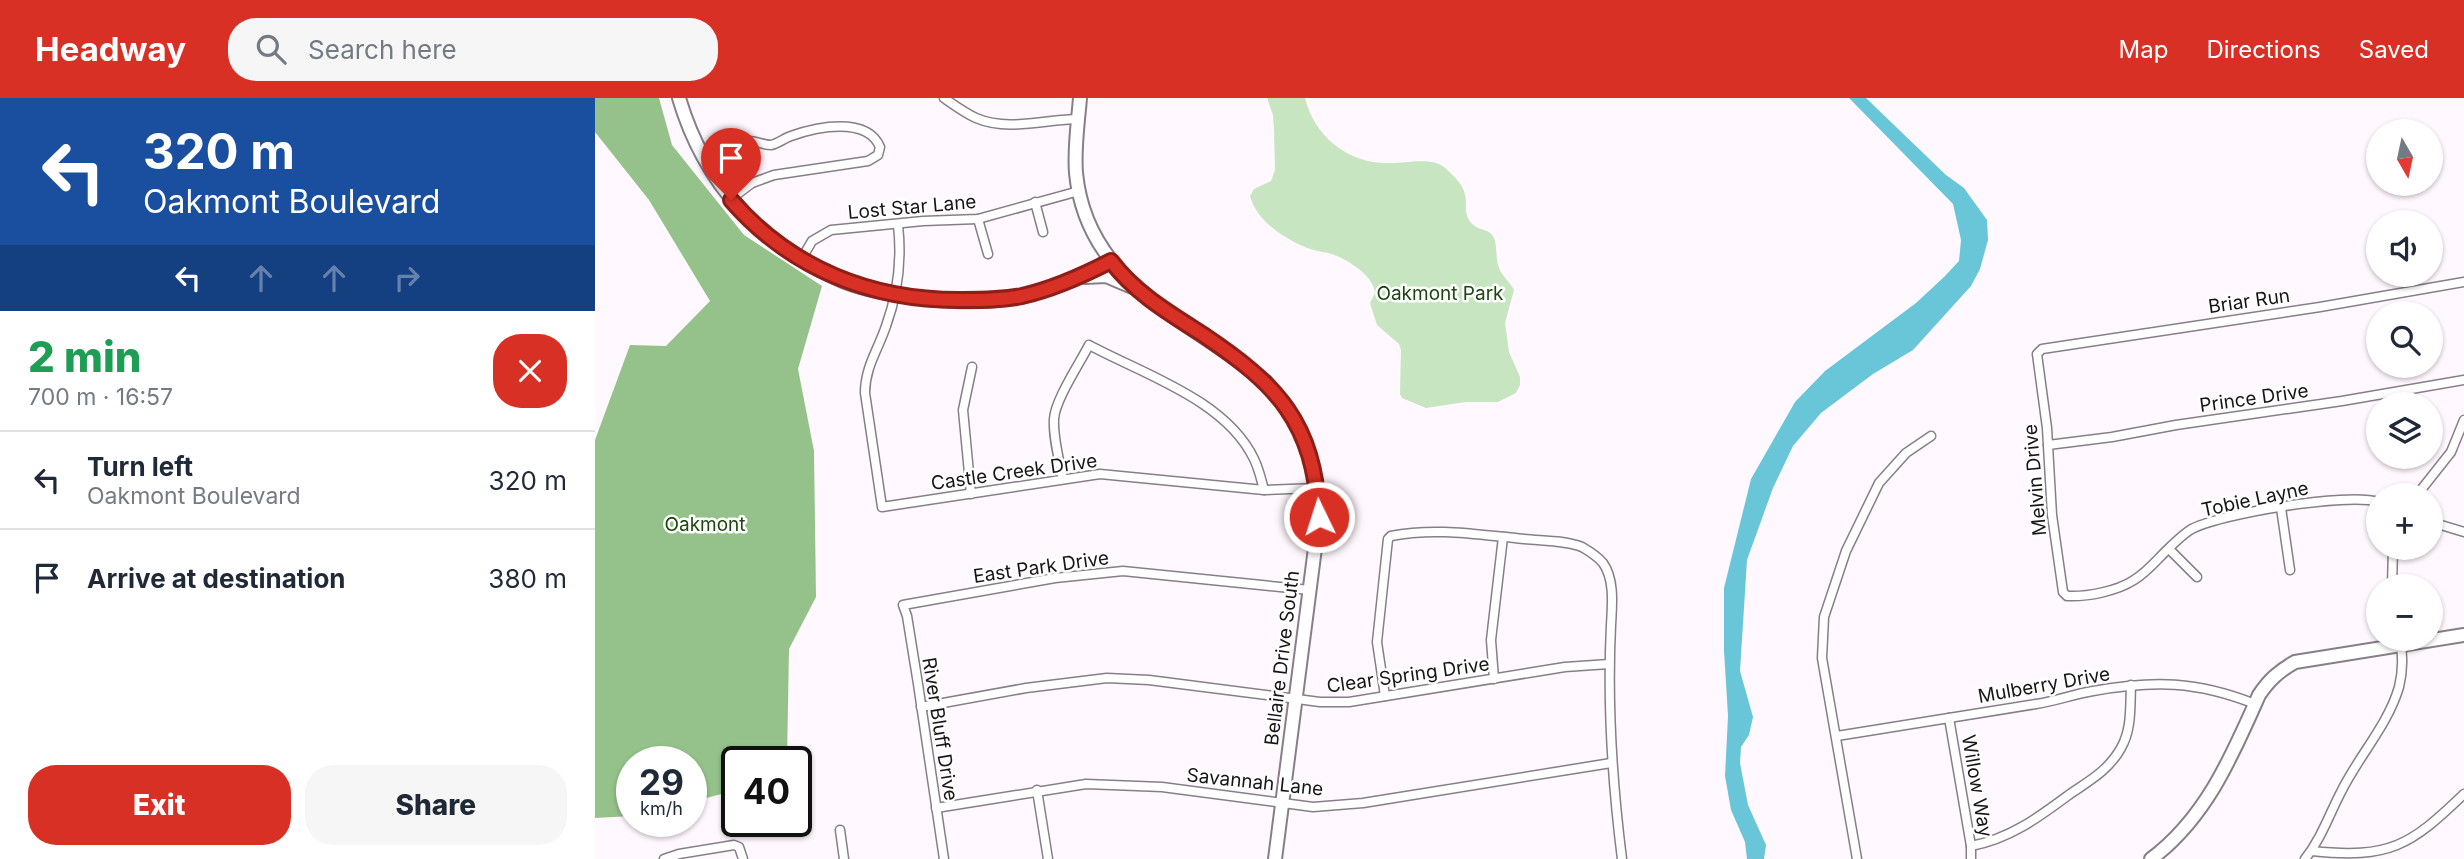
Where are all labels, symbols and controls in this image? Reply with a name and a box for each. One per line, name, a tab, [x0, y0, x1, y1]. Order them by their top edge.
search box	[228, 18, 718, 81]
text: Headway	[35, 29, 186, 69]
icon: search	[252, 30, 290, 68]
text: Search here	[308, 34, 457, 65]
text: Map	[2119, 35, 2168, 64]
text: Directions	[2206, 35, 2321, 64]
text: Saved	[2359, 35, 2429, 64]
north arrow	[2366, 119, 2443, 196]
map controls	[2366, 119, 2443, 651]
text: 320 m	[143, 122, 295, 181]
icon: left	[28, 126, 119, 217]
pin	[701, 128, 761, 200]
icon: arrive	[712, 139, 750, 177]
text: Oakmont Boulevard	[143, 182, 440, 221]
street label: Lost Star Lane	[847, 190, 977, 224]
button: sound	[2366, 210, 2443, 287]
icon: left	[169, 259, 207, 297]
icon: ahead	[242, 259, 280, 297]
icon: ahead	[315, 259, 353, 297]
icon: right	[388, 259, 426, 297]
park label: Oakmont Park	[1376, 282, 1504, 305]
street label: Briar Run	[2207, 284, 2291, 318]
button: search	[2366, 301, 2443, 378]
text: 2 min	[28, 331, 142, 382]
button: close	[493, 334, 567, 408]
street label: Prince Drive	[2198, 379, 2310, 417]
text: 700 m · 16:57	[28, 383, 173, 411]
button: layers	[2366, 392, 2443, 469]
street label: Melvin Drive	[2019, 423, 2051, 537]
street label: Castle Creek Drive	[929, 449, 1099, 495]
text: Turn left	[87, 451, 193, 482]
icon: left	[28, 461, 66, 499]
text: 320 m	[489, 465, 567, 496]
street label: Tobie Layne	[2199, 476, 2311, 522]
position arrow	[1282, 480, 1356, 554]
text: Oakmont Boulevard	[87, 482, 301, 510]
button: +	[2366, 483, 2443, 560]
park label: Oakmont	[664, 513, 746, 536]
street label: East Park Drive	[972, 546, 1110, 588]
icon: arrive	[28, 559, 66, 597]
text: Arrive at destination	[87, 563, 346, 594]
text: 380 m	[488, 563, 567, 594]
street label: Bellaire Drive South	[1260, 569, 1304, 747]
button: −	[2366, 574, 2443, 651]
street label: Clear Spring Drive	[1325, 652, 1491, 698]
street label: River Bluff Drive	[917, 656, 963, 802]
street label: Mulberry Drive	[1976, 662, 2112, 708]
street label: Willow Way	[1957, 733, 1997, 839]
speed limit sign: 40	[721, 746, 812, 837]
text: 29	[639, 761, 684, 803]
street label: Savannah Lane	[1186, 763, 1324, 801]
button: Exit	[28, 765, 291, 845]
button: Share	[305, 765, 567, 845]
text: km/h	[640, 798, 683, 819]

